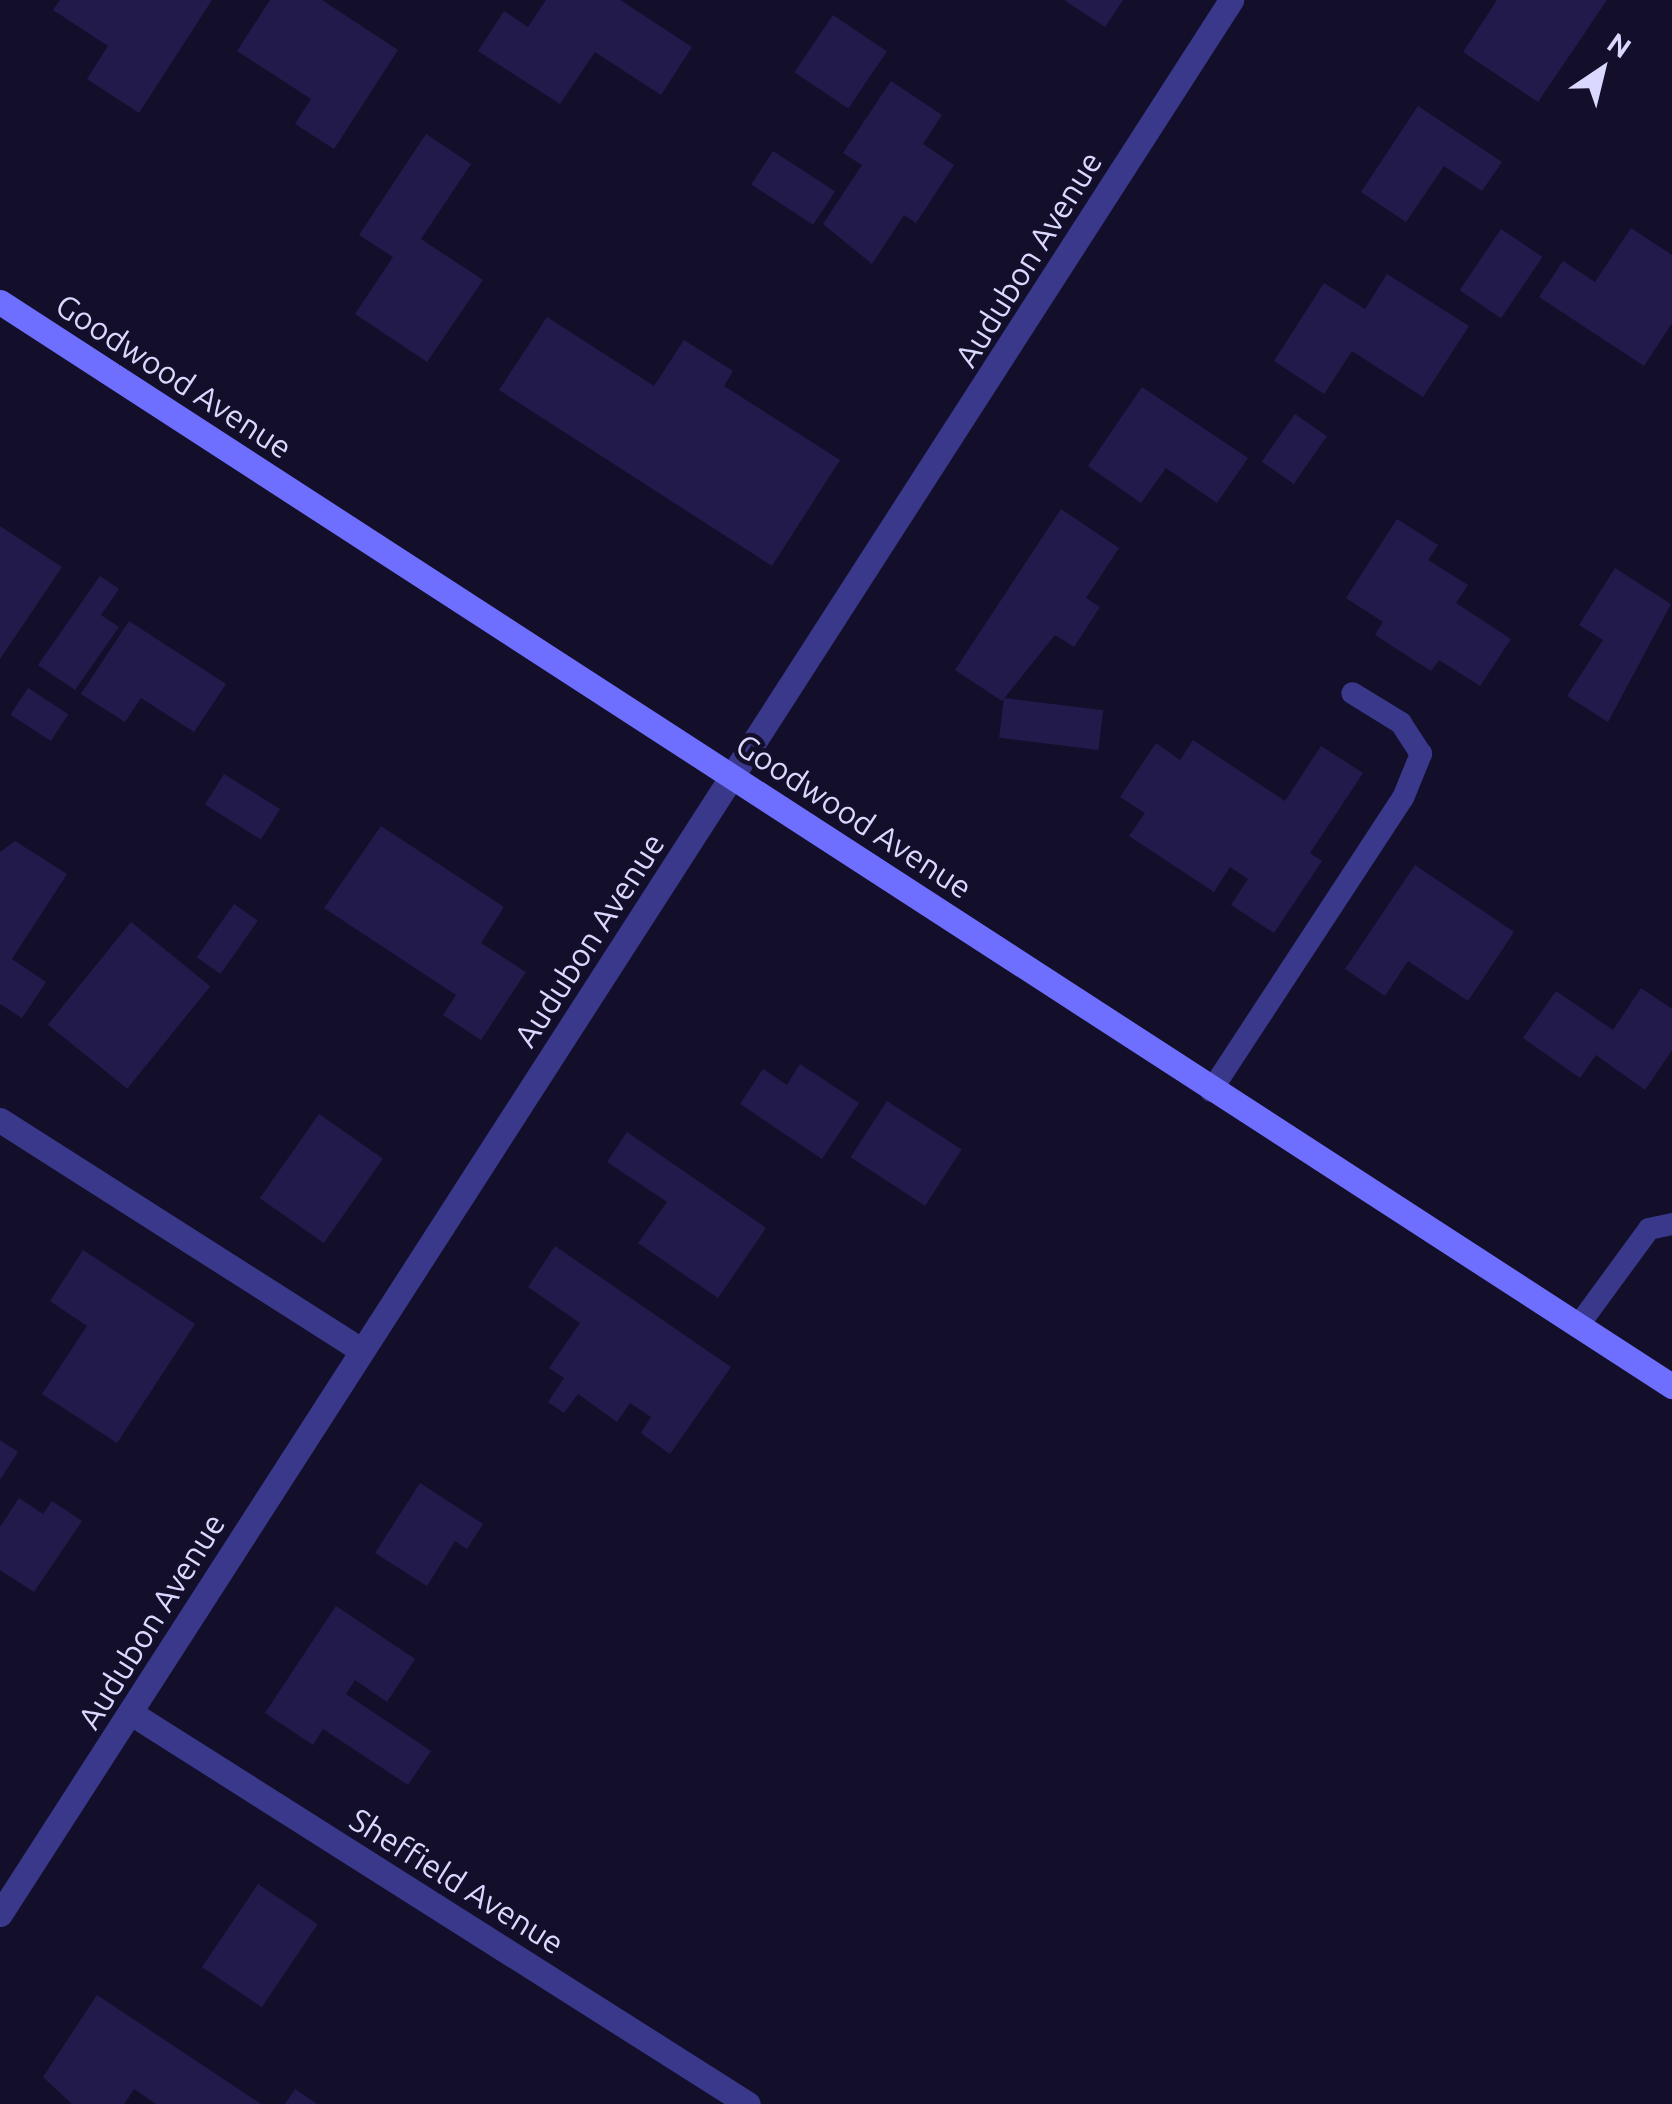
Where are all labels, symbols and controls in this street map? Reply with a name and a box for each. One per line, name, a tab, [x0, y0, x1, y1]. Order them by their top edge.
north arrow	[1552, 20, 1652, 120]
text: N	[1602, 26, 1637, 64]
street label: Audubon Avenue	[946, 144, 1110, 374]
street label: Goodwood Avenue	[49, 285, 299, 467]
street label: Goodwood Avenue	[729, 725, 979, 907]
street label: Audubon Avenue	[506, 826, 672, 1054]
street label: Audubon Avenue	[69, 1506, 233, 1736]
street label: Sheffield Avenue	[343, 1800, 571, 1962]

